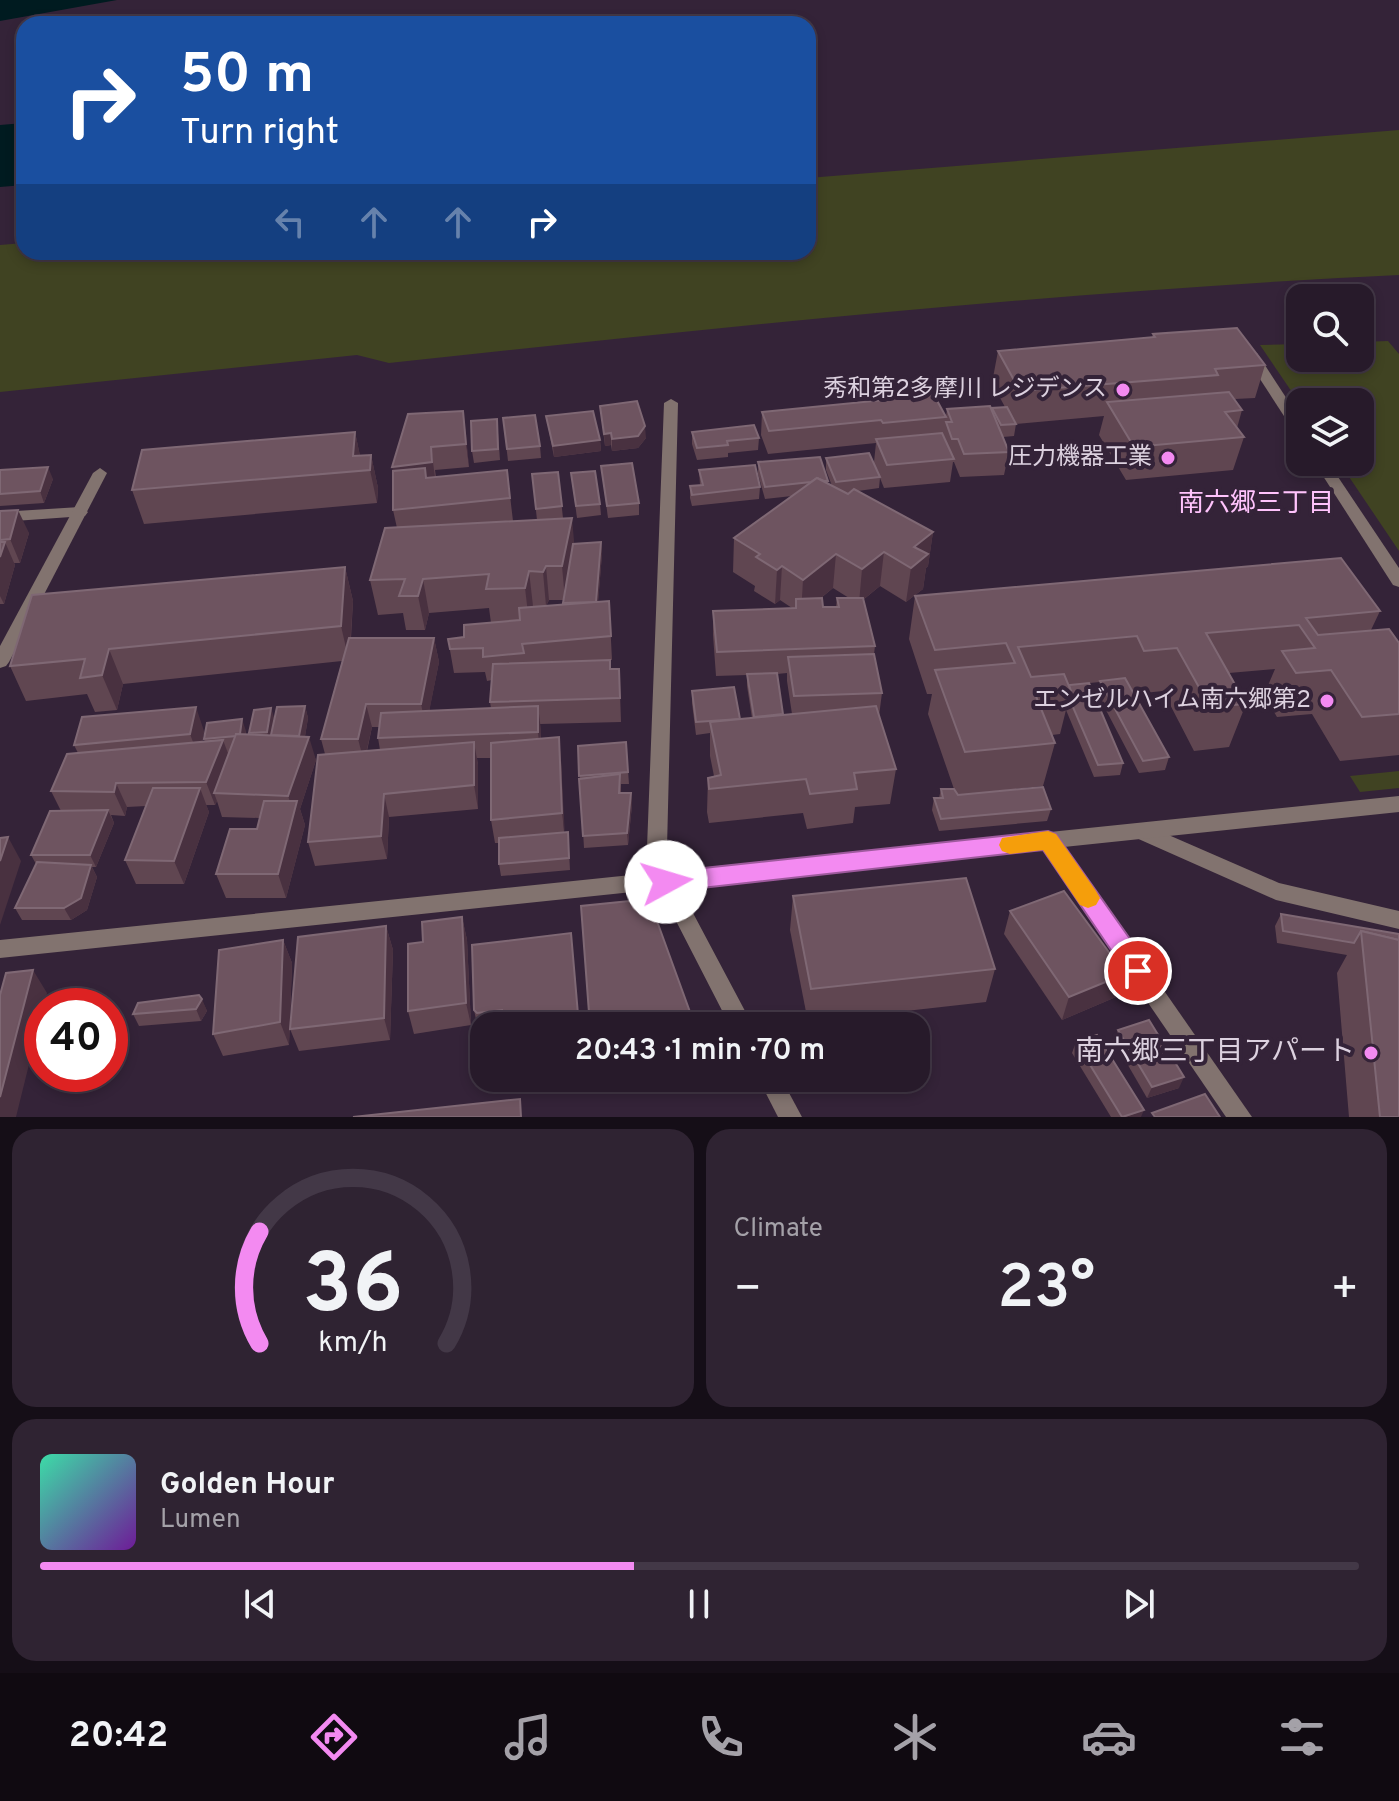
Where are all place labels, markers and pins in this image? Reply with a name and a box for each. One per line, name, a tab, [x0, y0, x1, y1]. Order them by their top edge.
place label: 秀和第2多摩川 レジデンス	[823, 375, 1107, 405]
marker: 秀和第2多摩川 レジデンス	[1114, 381, 1132, 399]
place label: 圧力機器工業	[1008, 443, 1152, 473]
marker: 圧力機器工業	[1159, 449, 1177, 467]
place label: エンゼルハイム南六郷第2	[1033, 686, 1311, 716]
marker: エンゼルハイム南六郷第2	[1318, 692, 1336, 710]
pin	[1104, 937, 1172, 1005]
place label: 南六郷三丁目アパート	[1076, 1035, 1355, 1071]
marker: 南六郷三丁目アパート	[1362, 1044, 1380, 1062]

